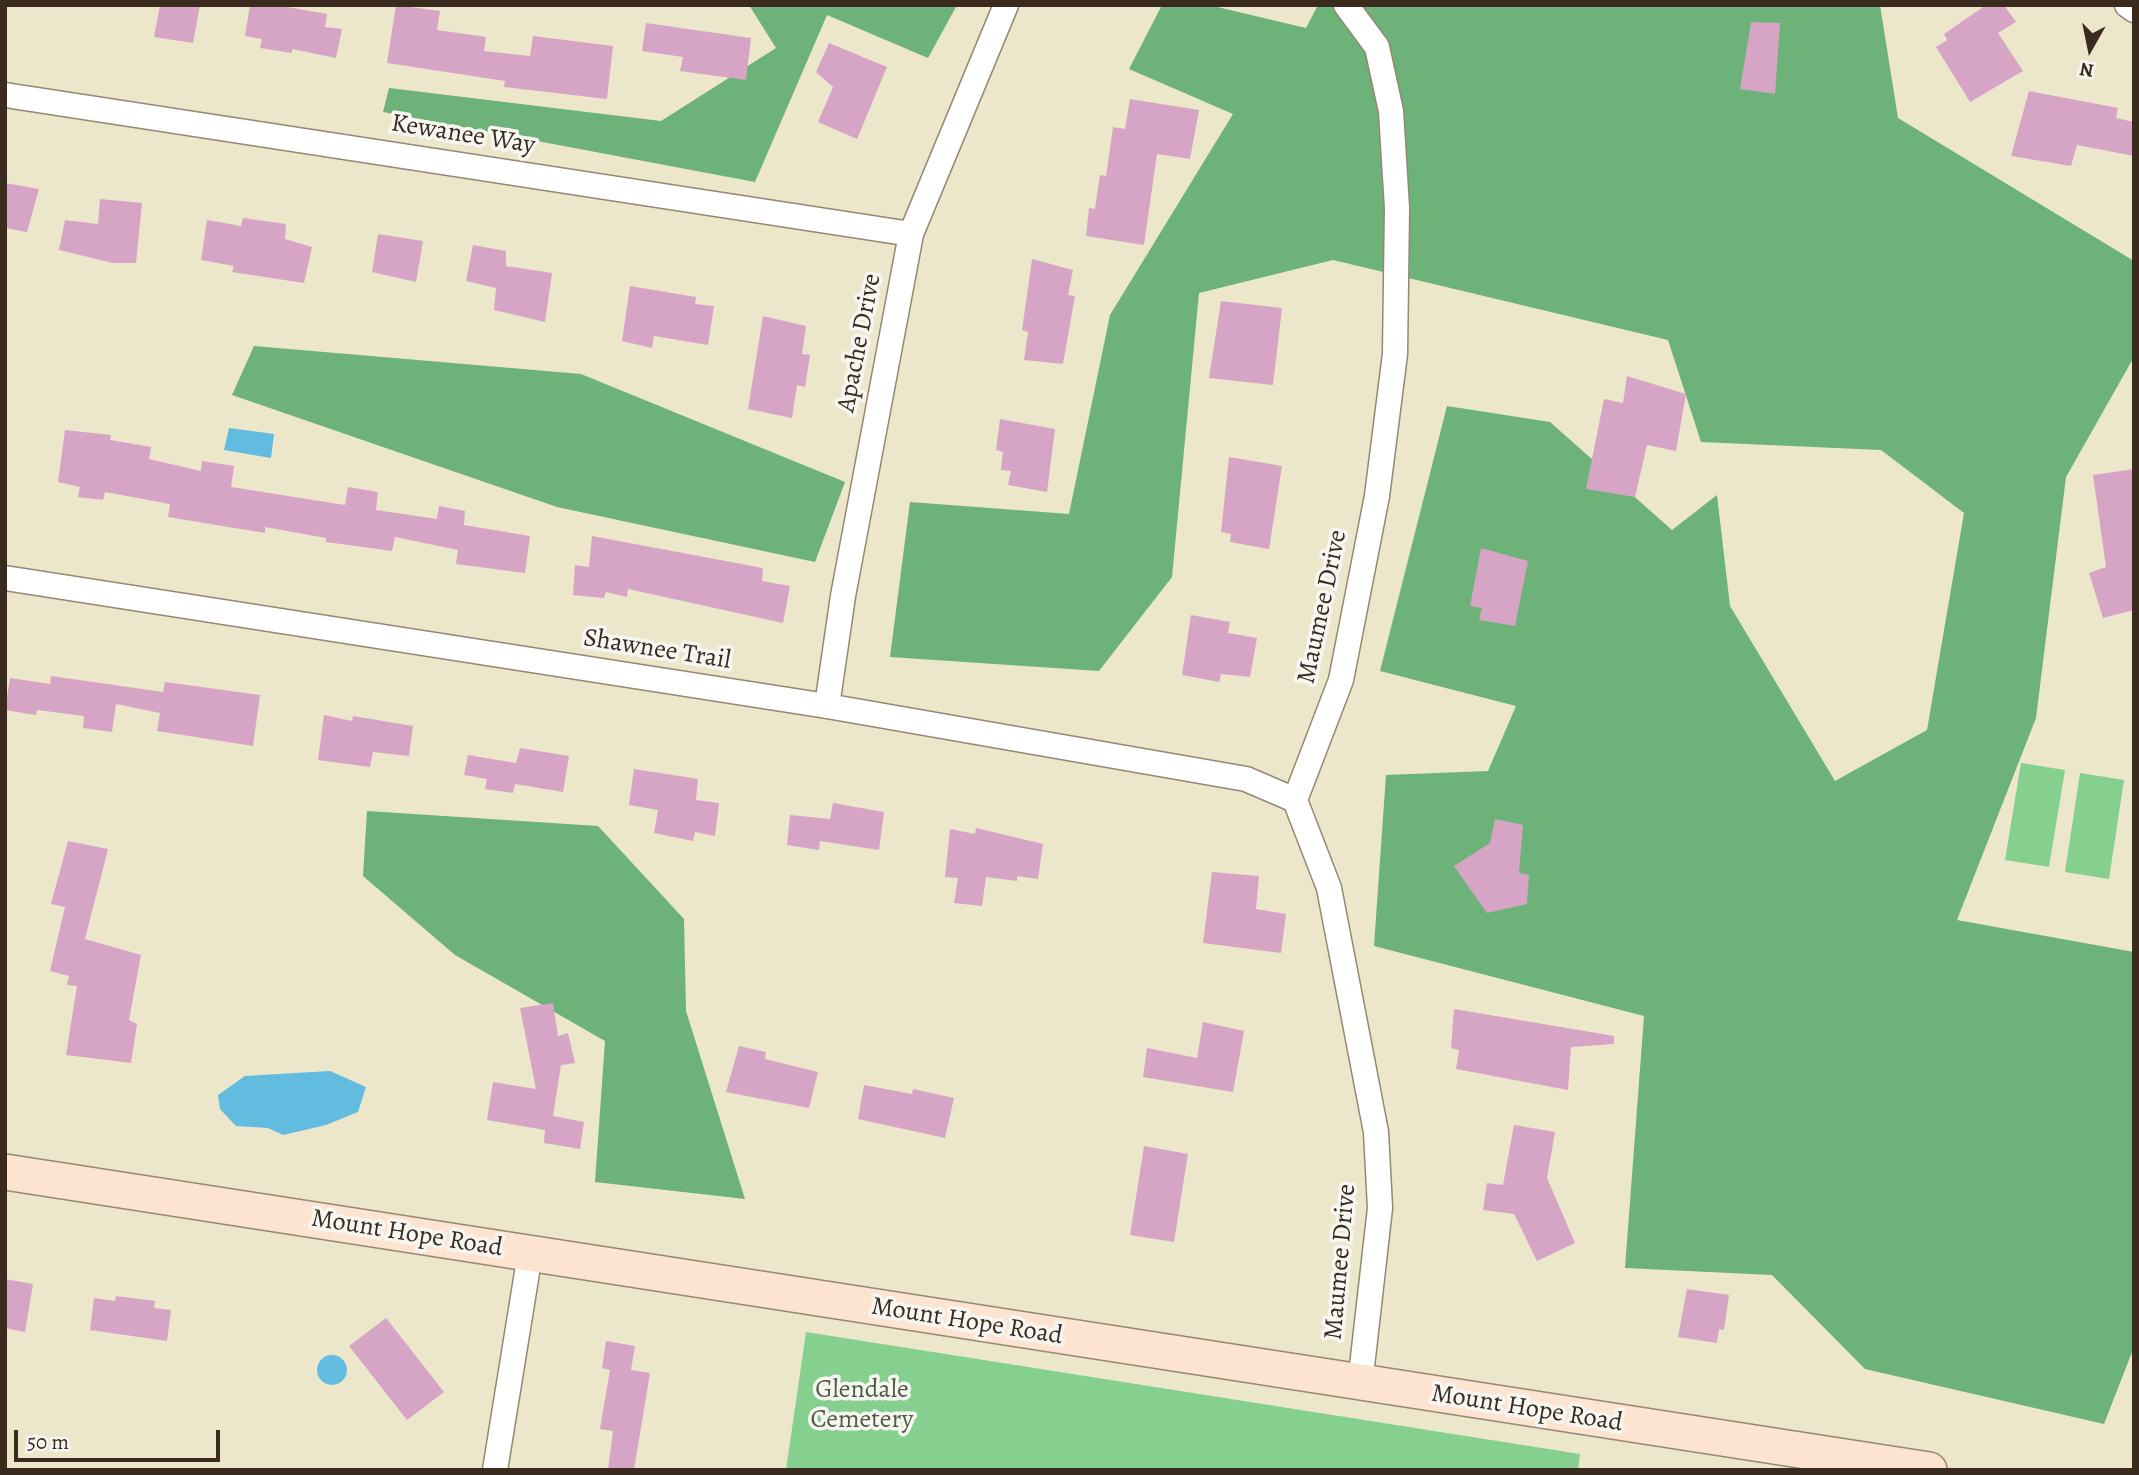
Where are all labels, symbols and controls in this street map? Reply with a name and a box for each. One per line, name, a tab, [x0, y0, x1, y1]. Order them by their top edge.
north arrow	[2055, 14, 2125, 84]
text: N	[2078, 56, 2096, 84]
street label: Kewanee Way	[389, 108, 537, 162]
street label: Apache Drive	[831, 271, 889, 415]
street label: Maumee Drive	[1291, 527, 1355, 687]
street label: Shawnee Trail	[581, 623, 733, 677]
street label: Maumee Drive	[1319, 1183, 1363, 1341]
street label: Mount Hope Road	[309, 1203, 505, 1265]
street label: Mount Hope Road	[869, 1291, 1065, 1353]
park label: Glendale Cemetery	[811, 1375, 913, 1436]
street label: Mount Hope Road	[1429, 1378, 1625, 1440]
scale bar	[18, 1416, 224, 1460]
text: 50 m	[27, 1428, 69, 1456]

